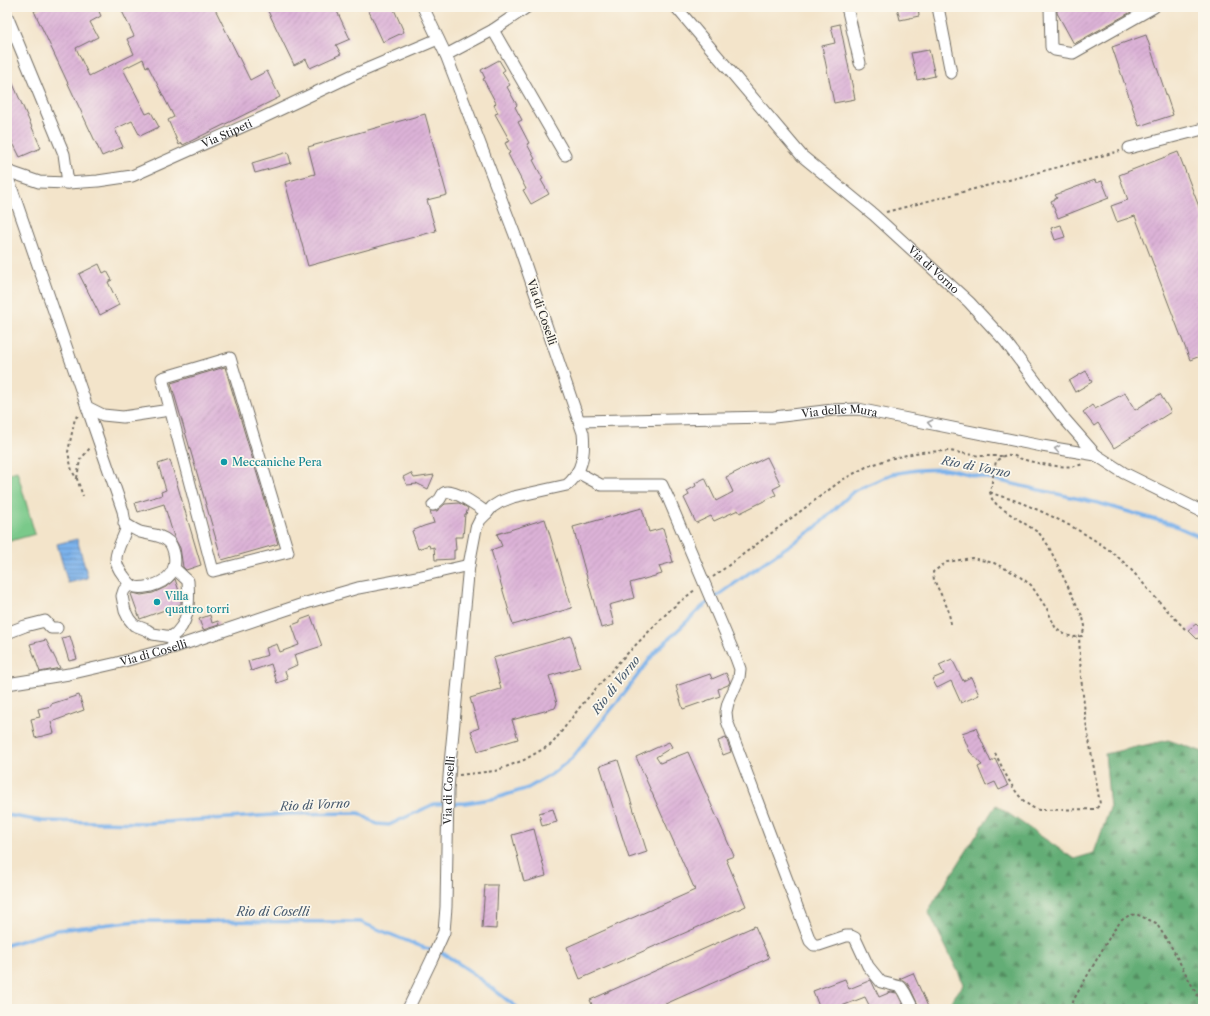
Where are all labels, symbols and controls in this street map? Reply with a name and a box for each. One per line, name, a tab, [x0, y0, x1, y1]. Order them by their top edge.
street label: Via Stipeti	[198, 116, 255, 151]
street label: Via di Vorno	[904, 242, 962, 297]
street label: Via di Coselli	[524, 276, 560, 347]
street label: Via delle Mura	[800, 402, 879, 421]
one-way arrow	[927, 420, 933, 428]
one-way arrow	[1054, 445, 1060, 454]
water label: Rio di Vorno	[939, 452, 1012, 481]
place label: Meccaniche Pera	[232, 455, 322, 469]
marker: Meccaniche Pera	[219, 457, 229, 467]
place label: Villa quattro torri	[164, 589, 230, 616]
marker: Villa quattro torri	[152, 597, 162, 607]
street label: Via di Coselli	[117, 636, 189, 669]
water label: Rio di Vorno	[588, 652, 643, 718]
street label: Via di Coselli	[440, 754, 458, 826]
water label: Rio di Vorno	[279, 795, 351, 814]
water label: Rio di Coselli	[235, 904, 311, 919]

